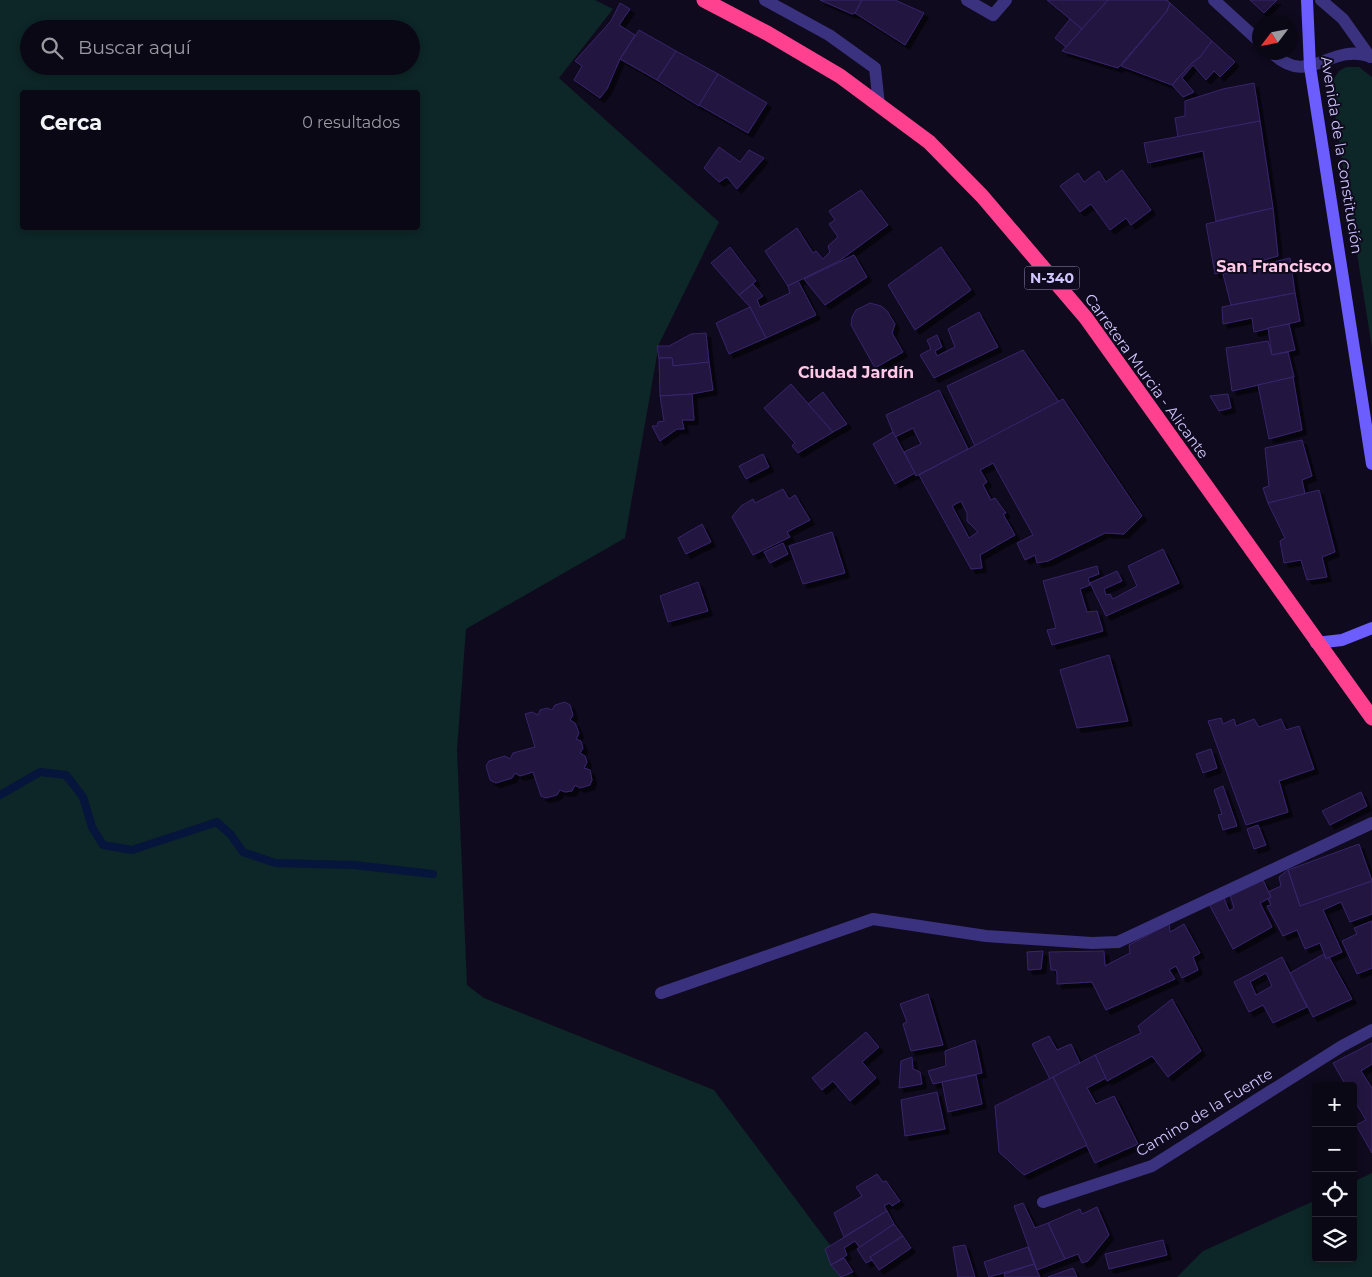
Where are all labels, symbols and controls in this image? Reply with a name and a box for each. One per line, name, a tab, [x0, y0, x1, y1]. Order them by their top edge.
north arrow	[1252, 15, 1297, 60]
search box	[20, 20, 420, 75]
icon: search	[38, 34, 66, 62]
text: Buscar aquí	[78, 36, 191, 59]
street label: Avenida de la Constitución	[1317, 55, 1367, 255]
text: Cerca	[40, 110, 102, 135]
text: 0 resultados	[302, 113, 400, 132]
district label: San Francisco	[1216, 257, 1332, 276]
road number: N-340	[1024, 266, 1080, 290]
street label: Carretera Murcia - Alicante	[1081, 290, 1213, 462]
district label: Ciudad Jardín	[798, 363, 914, 382]
street label: Camino de la Fuente	[1132, 1064, 1276, 1160]
map controls	[1312, 1082, 1357, 1262]
button: +	[1312, 1082, 1357, 1127]
button: −	[1312, 1127, 1357, 1172]
button: locate	[1312, 1172, 1357, 1217]
button: layers	[1312, 1217, 1357, 1262]

